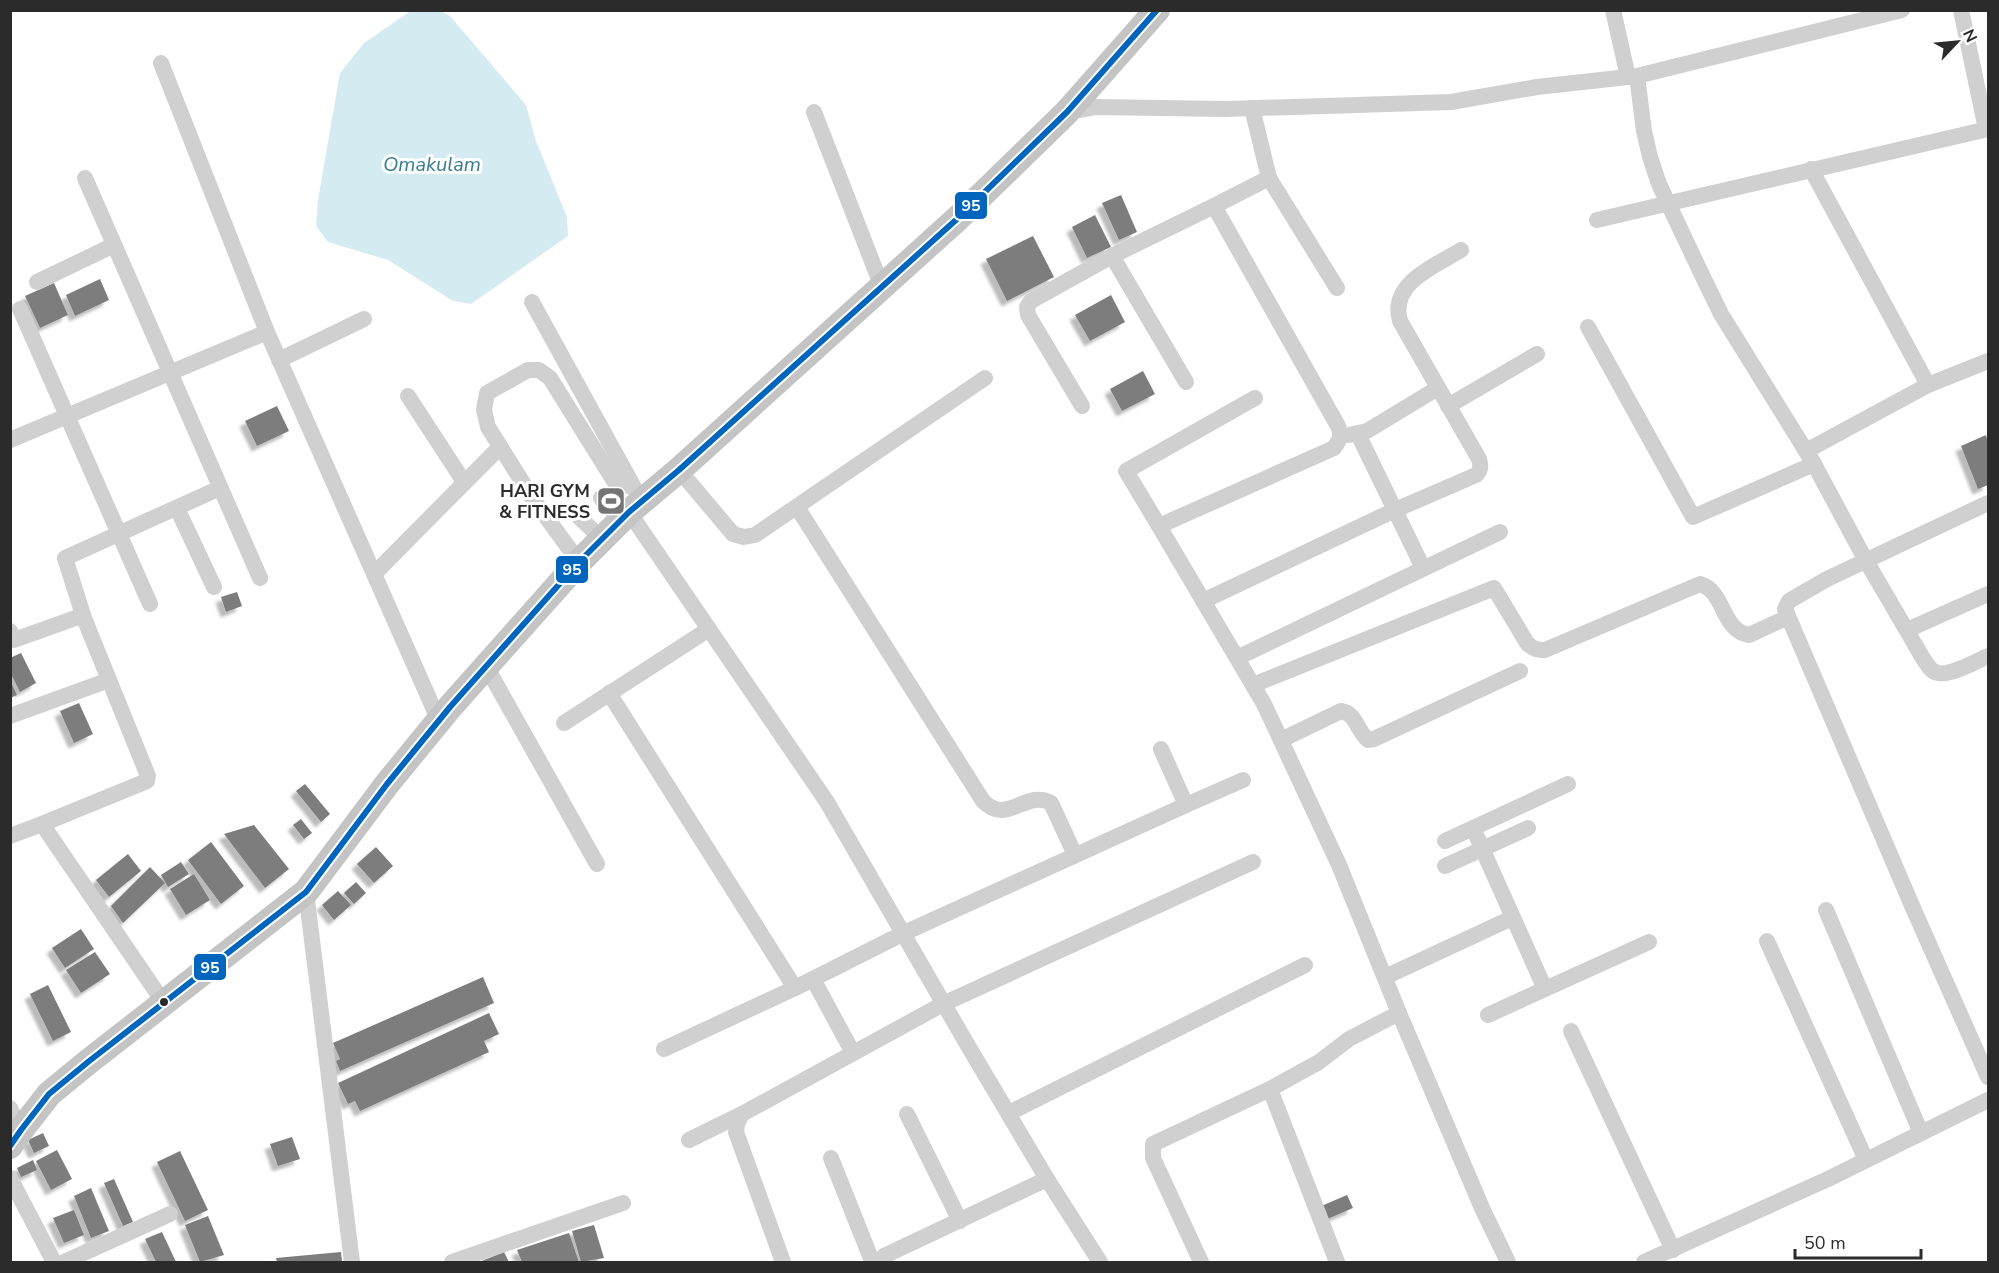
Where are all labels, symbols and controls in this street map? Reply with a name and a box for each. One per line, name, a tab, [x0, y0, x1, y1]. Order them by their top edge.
north arrow	[1927, 12, 1987, 72]
text: N	[1957, 26, 1982, 46]
water label: Omakulam	[383, 151, 481, 178]
line badge: 95	[954, 191, 988, 220]
text: 95	[961, 195, 981, 217]
place label: HARI GYM & FITNESS	[499, 479, 590, 524]
sports icon: HARI GYM & FITNESS	[595, 485, 627, 517]
line badge: 95	[555, 555, 589, 584]
text: 95	[562, 559, 582, 581]
line badge: 95	[193, 953, 227, 981]
text: 95	[200, 957, 220, 979]
unlabelled marker	[158, 996, 170, 1008]
scale bar	[1795, 1222, 1921, 1260]
text: 50 m	[1804, 1231, 1846, 1255]

